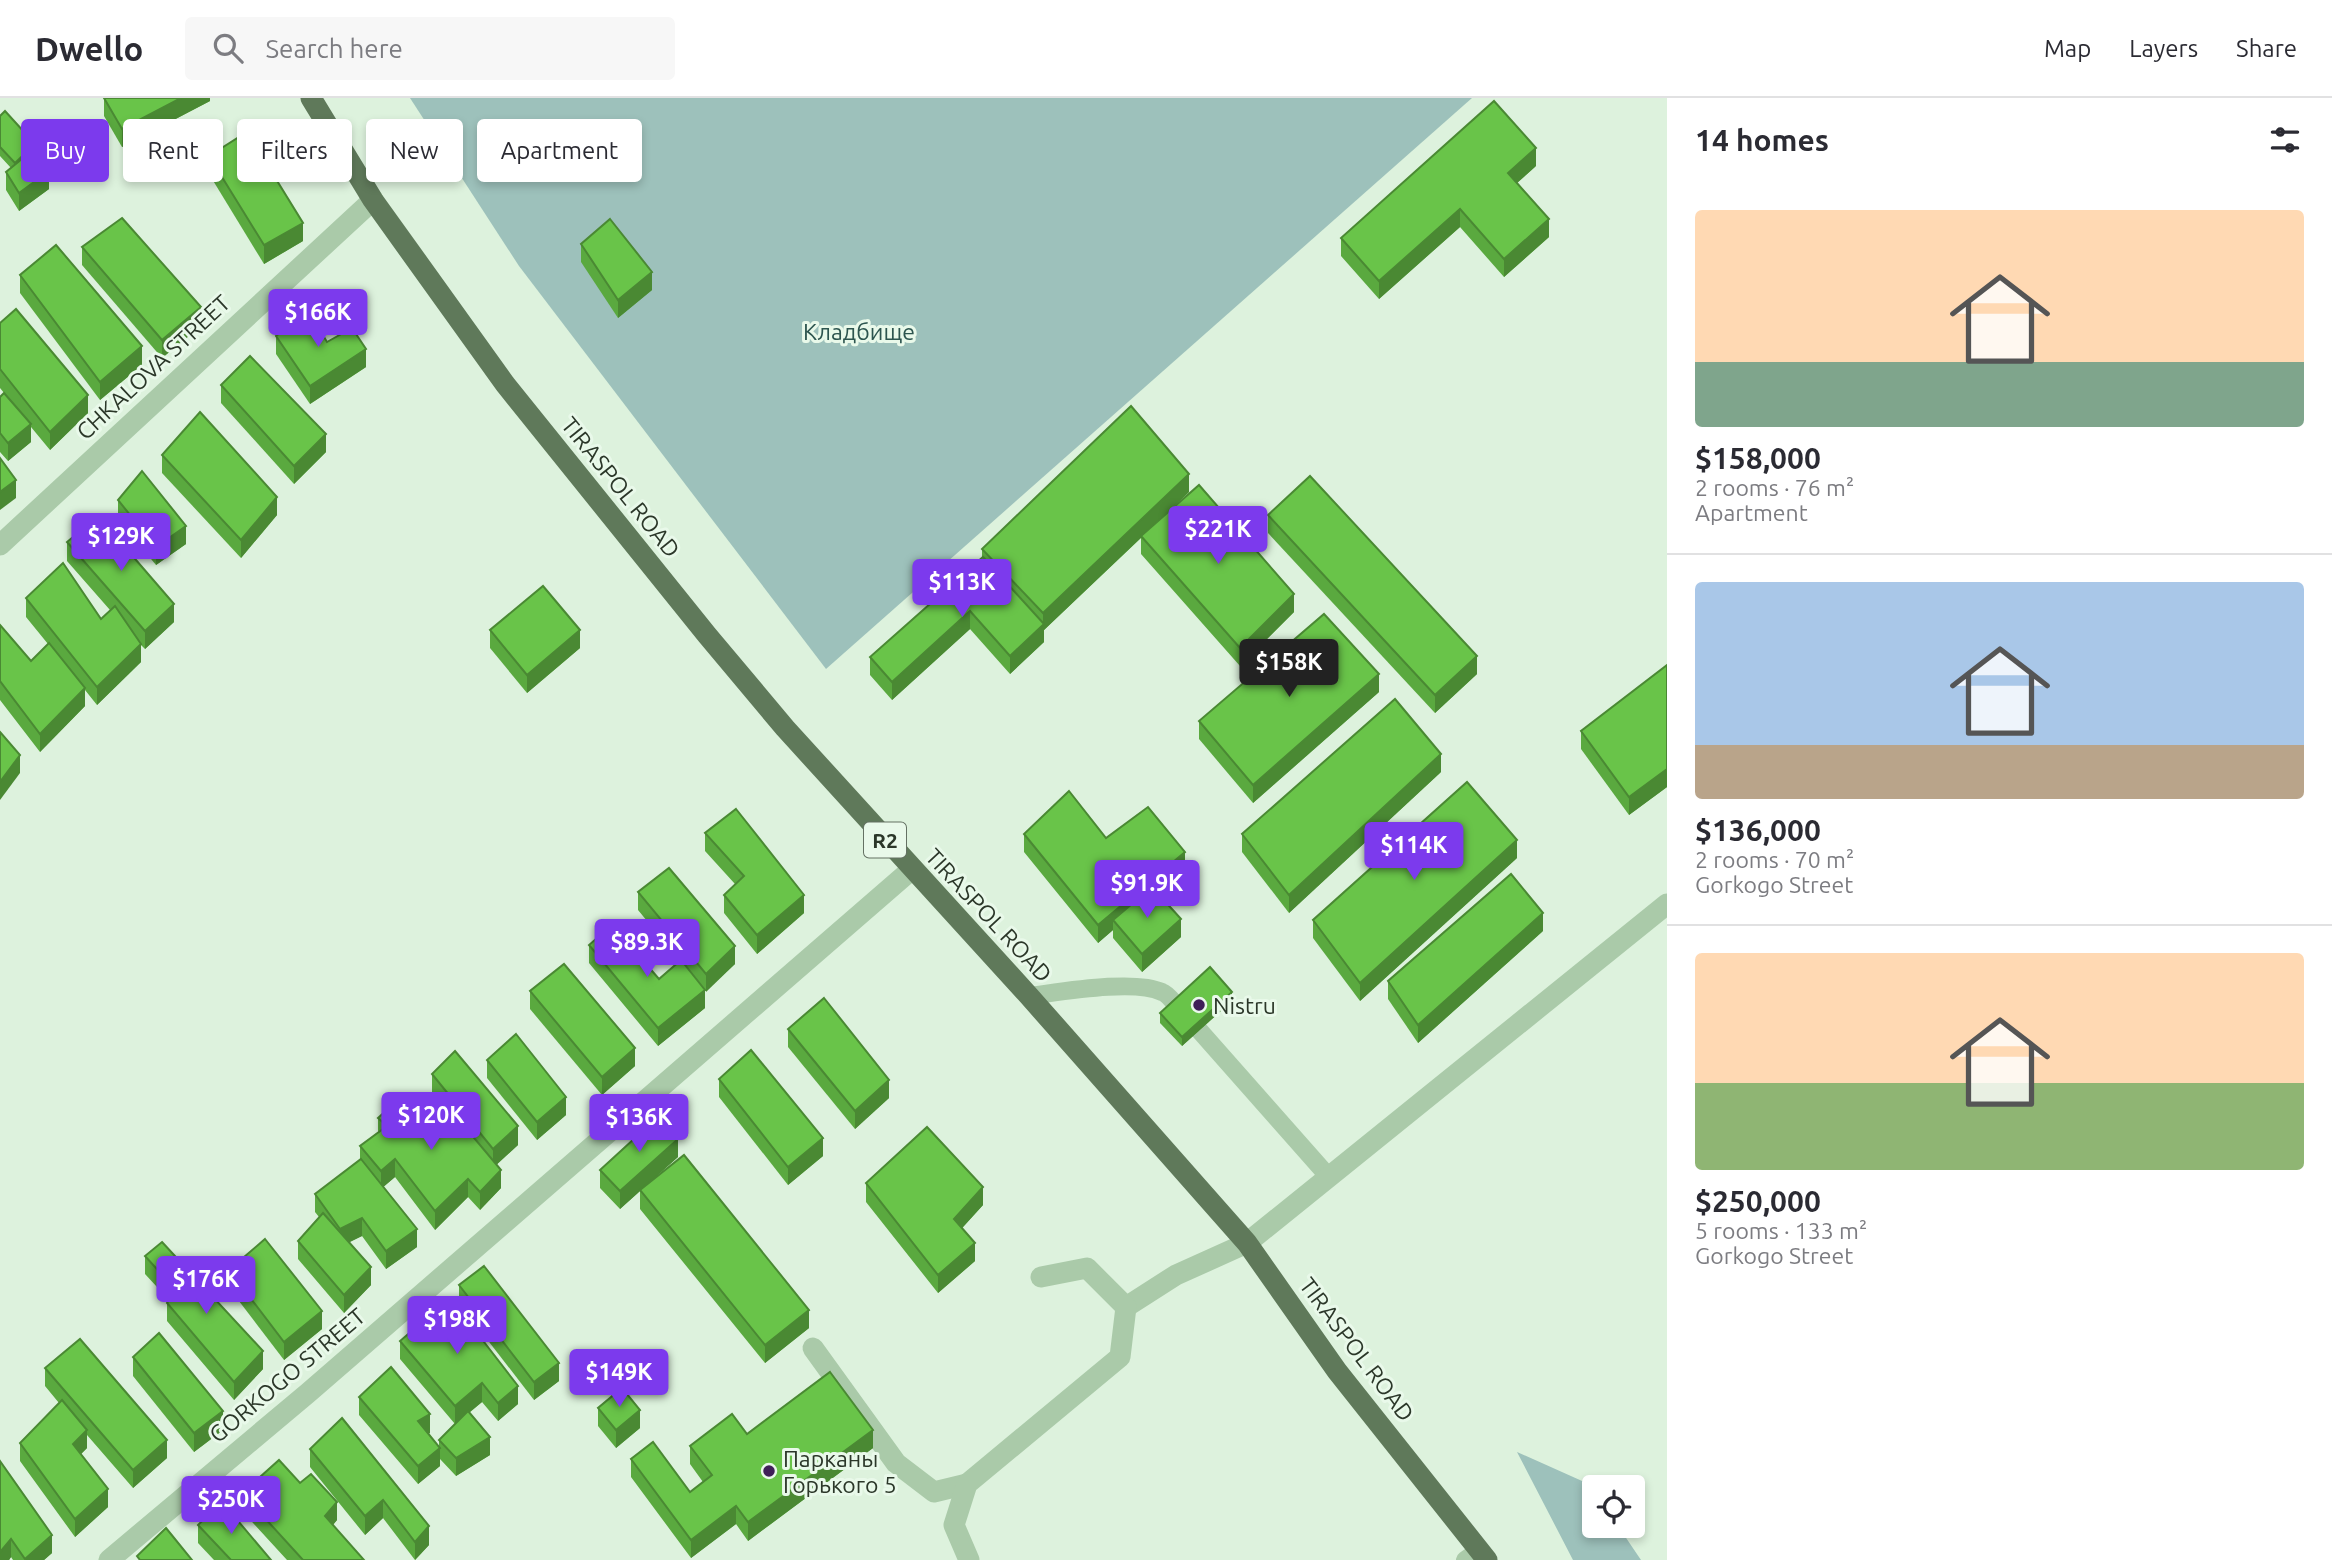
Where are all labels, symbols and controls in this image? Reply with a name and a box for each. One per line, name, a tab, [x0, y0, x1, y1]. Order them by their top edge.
search box	[185, 17, 675, 80]
icon: search	[209, 29, 247, 67]
text: Dwello	[35, 30, 143, 67]
text: Search here	[265, 34, 403, 63]
text: Map	[2044, 35, 2091, 62]
text: Layers	[2129, 35, 2198, 62]
text: Share	[2236, 35, 2297, 62]
chip: Buy	[21, 119, 109, 182]
chip: Rent	[123, 119, 223, 182]
chip: Filters	[237, 119, 352, 182]
chip: New	[366, 119, 463, 182]
chip: Apartment	[477, 119, 642, 182]
icon: filters	[2266, 121, 2304, 159]
text: 14 homes	[1695, 123, 1829, 157]
icon: home	[1937, 256, 2063, 382]
pin: $166K	[269, 289, 367, 349]
street label: CHKALOVA STREET	[71, 290, 235, 444]
text: $166K	[284, 299, 352, 324]
park label: Кладбище	[803, 319, 915, 344]
street label: TIRASPOL ROAD	[557, 412, 685, 562]
text: $158,000	[1695, 441, 1821, 475]
text: 2 rooms · 76 m²	[1695, 475, 1854, 500]
text: Apartment	[1695, 500, 1808, 525]
pin: $221K	[1169, 506, 1267, 566]
pin: $129K	[72, 514, 170, 573]
text: $221K	[1184, 516, 1252, 541]
text: $129K	[87, 523, 155, 548]
pin: $113K	[913, 560, 1011, 619]
text: $113K	[928, 569, 996, 594]
icon: home	[1937, 628, 2063, 754]
pin: $158K	[1240, 640, 1338, 699]
text: $158K	[1255, 649, 1323, 674]
text: $136,000	[1695, 813, 1821, 847]
road number: R2	[864, 822, 906, 858]
pin: $114K	[1365, 822, 1463, 882]
text: $114K	[1380, 832, 1448, 857]
street label: TIRASPOL ROAD	[921, 843, 1057, 987]
text: 2 rooms · 70 m²	[1695, 847, 1854, 872]
pin: $91.9K	[1090, 860, 1204, 920]
text: $91.9K	[1111, 870, 1183, 895]
text: Gorkogo Street	[1695, 872, 1853, 897]
pin: $89.3K	[590, 920, 704, 979]
text: $89.3K	[611, 929, 683, 954]
place label: Nistru	[1213, 993, 1276, 1018]
marker: Nistru	[1191, 997, 1207, 1013]
icon: home	[1937, 999, 2063, 1125]
pin: $120K	[382, 1093, 480, 1152]
pin: $136K	[590, 1094, 688, 1154]
text: $120K	[397, 1102, 465, 1127]
text: $136K	[605, 1104, 673, 1129]
text: $250,000	[1695, 1184, 1821, 1218]
text: 5 rooms · 133 m²	[1695, 1218, 1867, 1243]
text: Gorkogo Street	[1695, 1243, 1853, 1268]
pin: $176K	[157, 1256, 255, 1316]
text: $176K	[172, 1266, 240, 1291]
street label: TIRASPOL ROAD	[1295, 1273, 1419, 1425]
pin: $198K	[408, 1296, 506, 1356]
street label: GORKOGO STREET	[204, 1303, 370, 1447]
text: $198K	[423, 1306, 491, 1331]
pin: $149K	[570, 1350, 668, 1409]
text: $149K	[585, 1359, 653, 1384]
place label: Парканы Горького 5	[783, 1446, 897, 1497]
marker: Парканы Горького 5	[761, 1463, 777, 1479]
map controls	[1582, 1475, 1645, 1538]
button: locate	[1582, 1475, 1645, 1538]
pin: $250K	[182, 1476, 280, 1536]
text: $250K	[197, 1486, 265, 1511]

